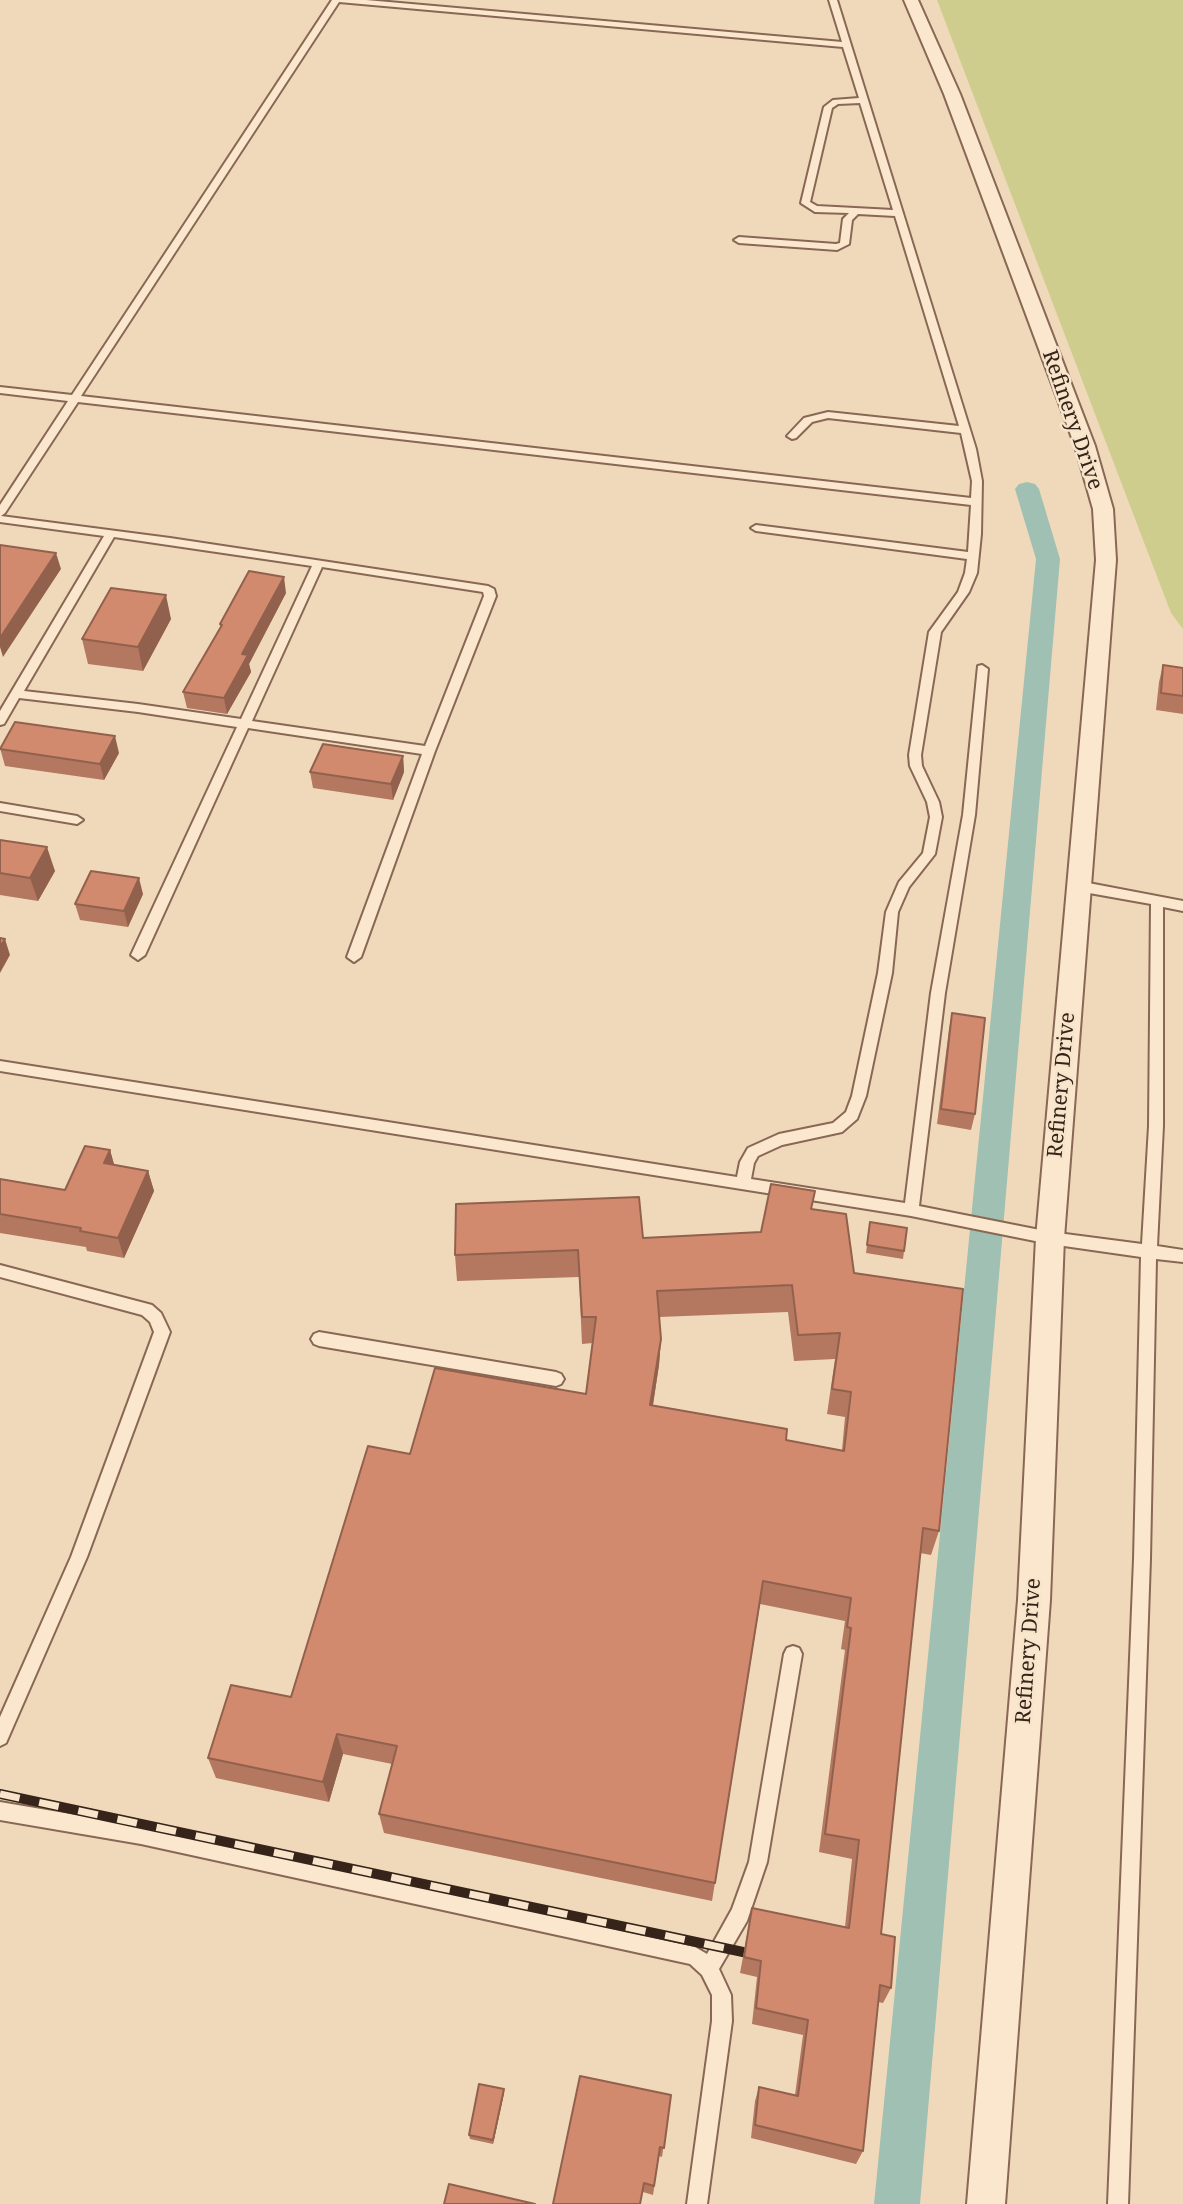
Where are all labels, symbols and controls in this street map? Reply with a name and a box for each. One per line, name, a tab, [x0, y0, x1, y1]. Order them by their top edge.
street label: Refinery Drive	[1036, 347, 1108, 493]
street label: Refinery Drive	[1043, 1011, 1081, 1159]
street label: Refinery Drive	[1011, 1577, 1047, 1725]

